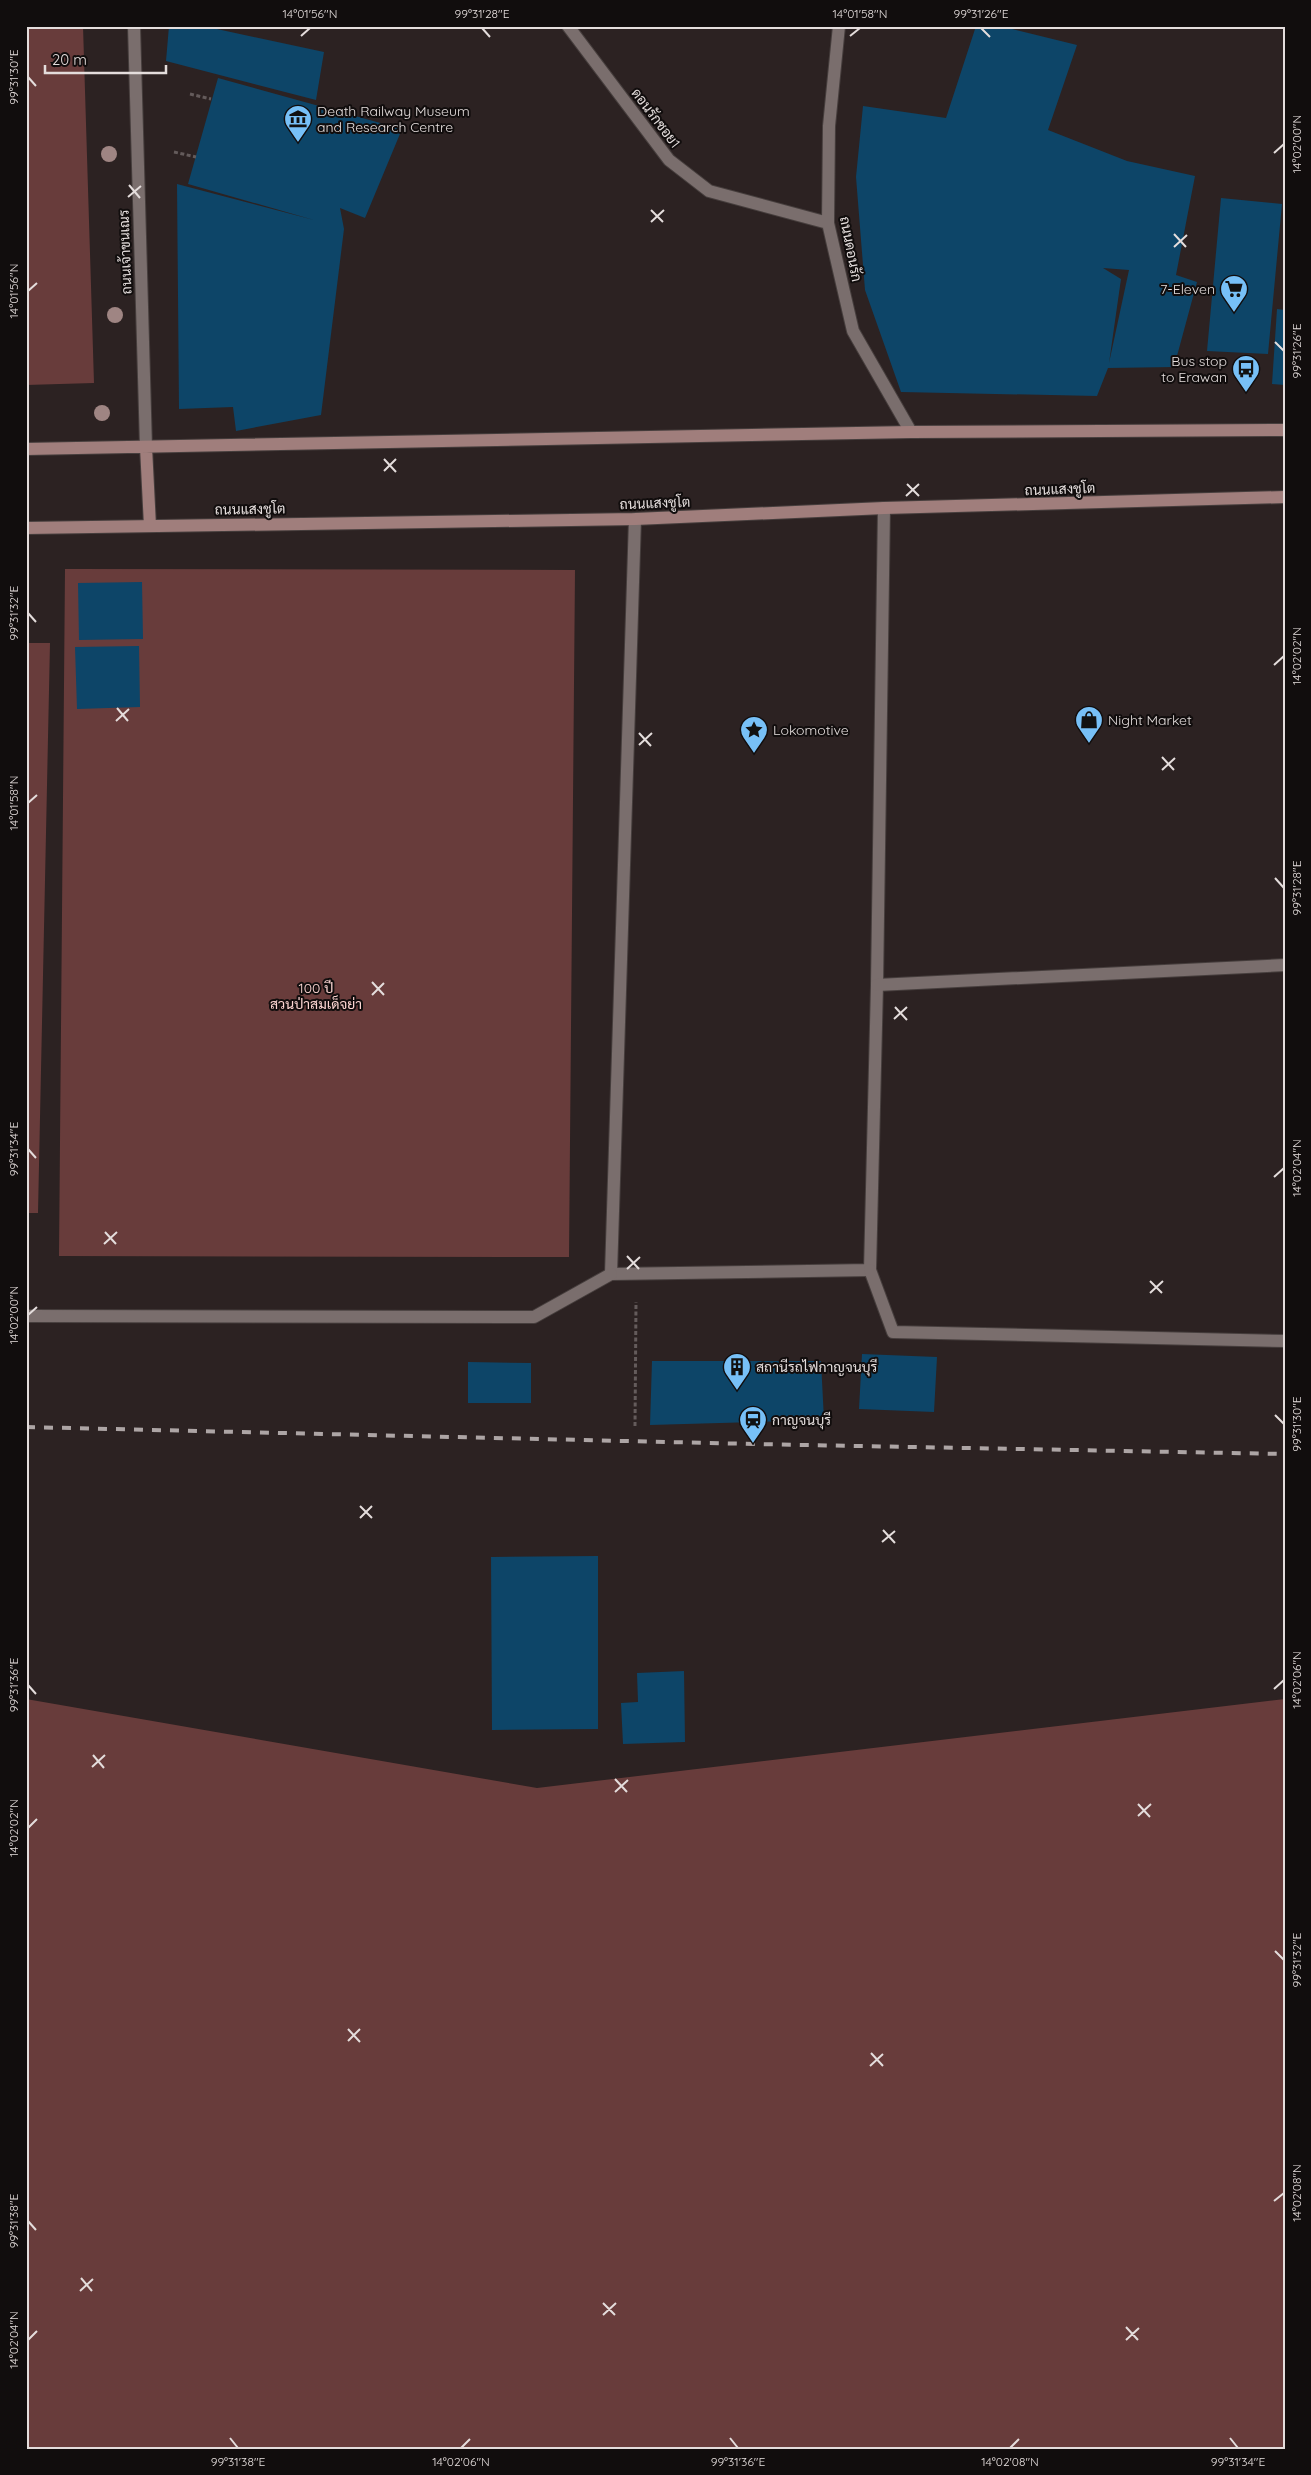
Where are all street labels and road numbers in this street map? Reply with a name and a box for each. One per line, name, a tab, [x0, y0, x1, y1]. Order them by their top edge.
street label: ดอนรักซอย1	[628, 85, 684, 151]
street label: ถนนเจ้าขนเณร	[115, 209, 135, 295]
street label: ถนนดอนรัก	[836, 215, 866, 283]
street label: ถนนแสงชูโต	[1024, 479, 1096, 500]
street label: ถนนแสงชูโต	[619, 493, 691, 514]
street label: ถนนแสงชูโต	[214, 499, 286, 520]

